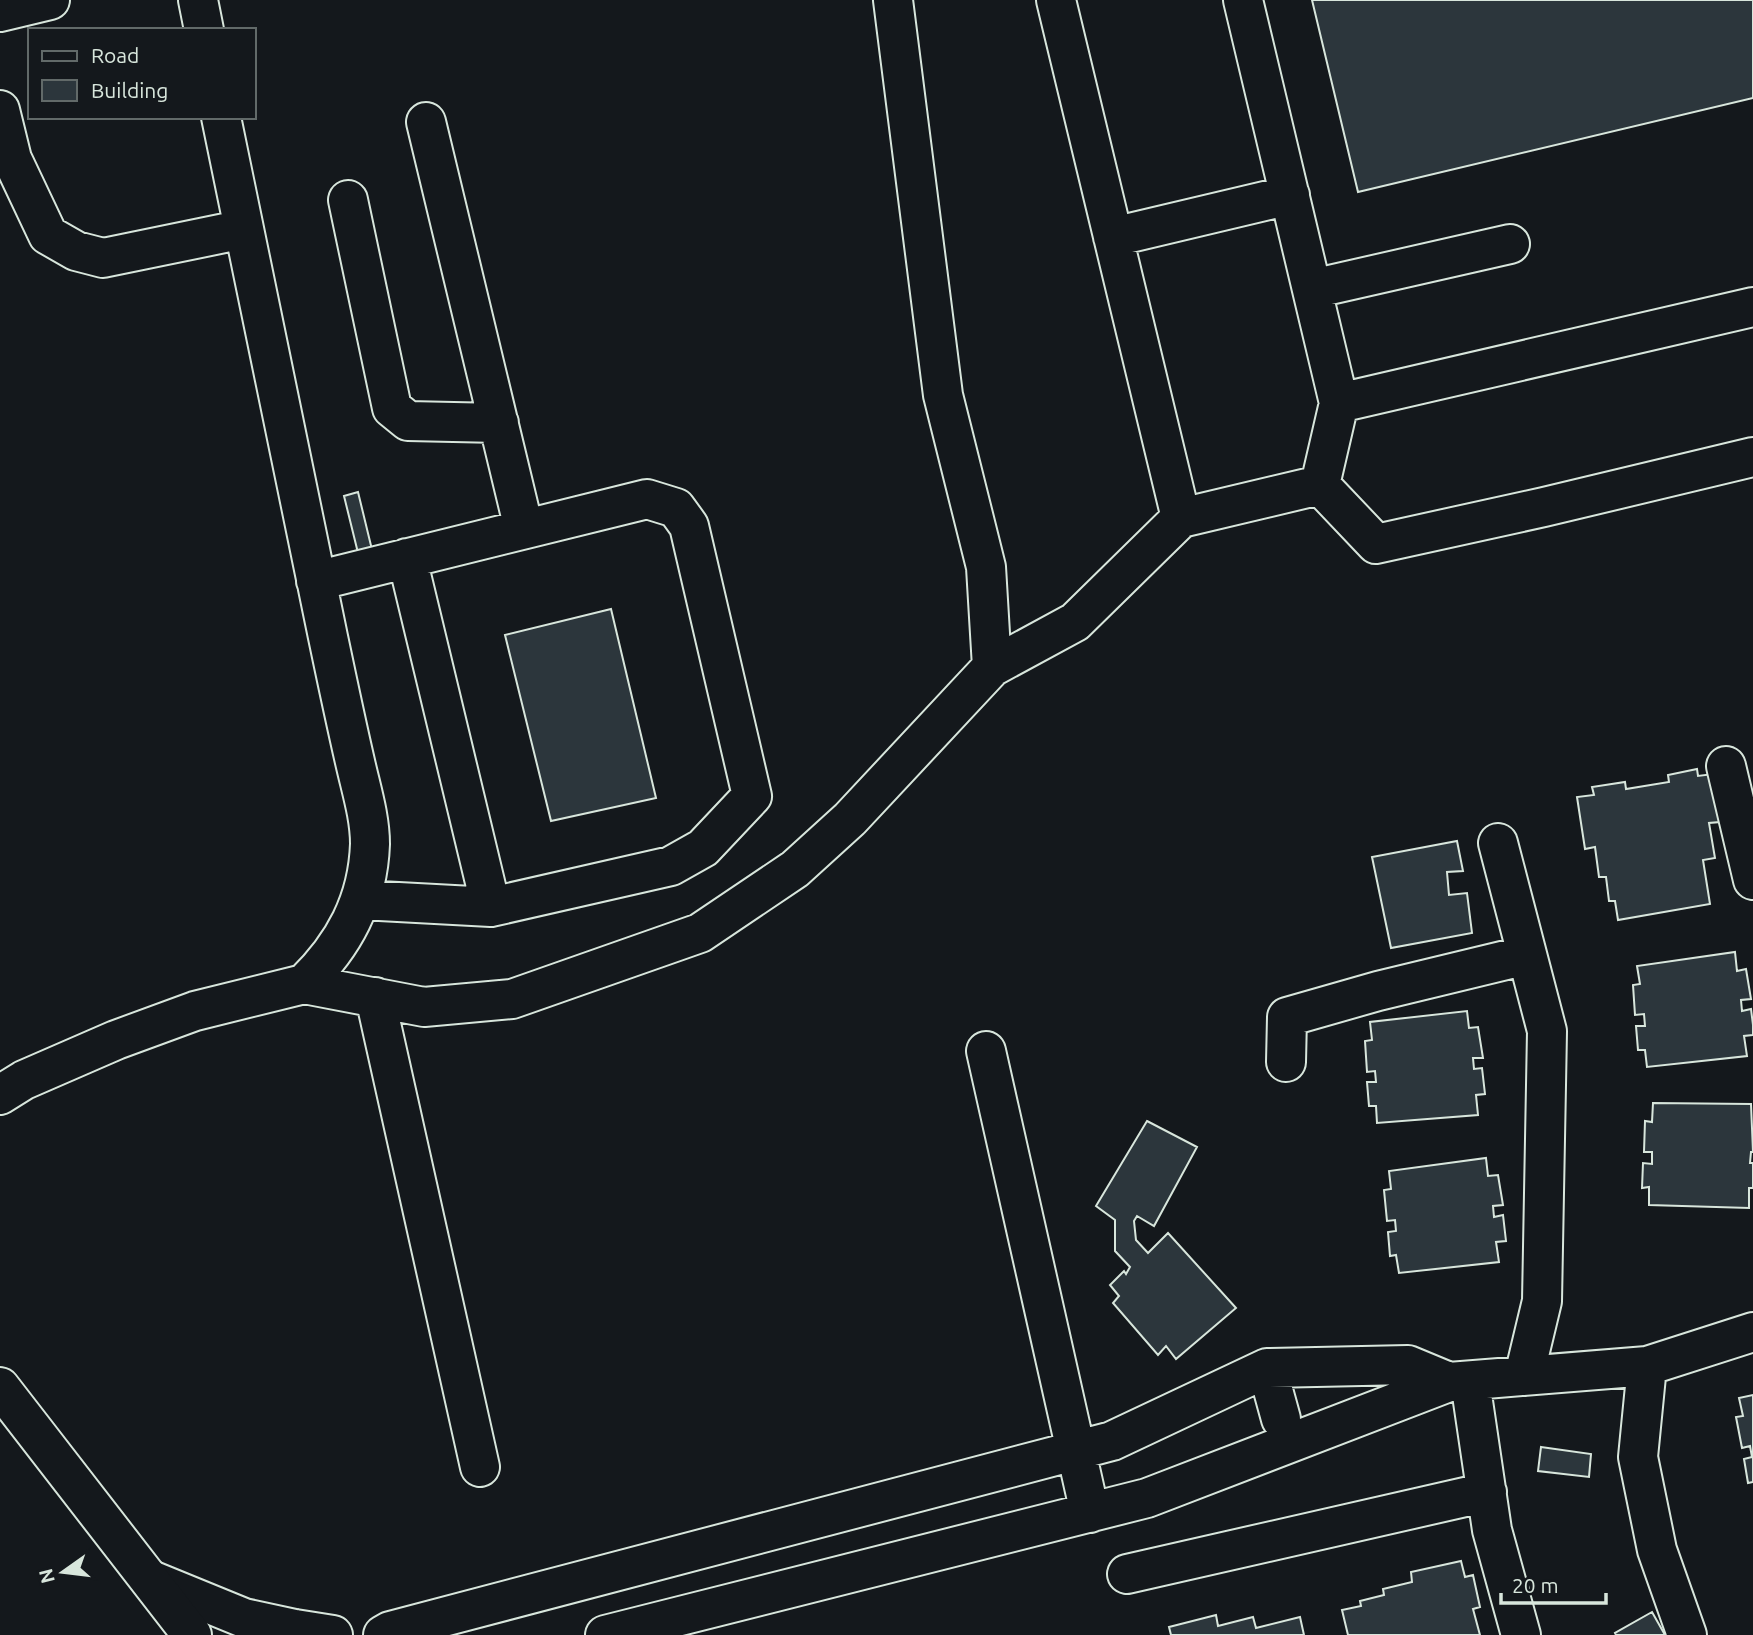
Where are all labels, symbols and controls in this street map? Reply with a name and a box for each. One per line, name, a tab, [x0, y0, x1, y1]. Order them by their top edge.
legend	[28, 28, 256, 119]
text: Road	[91, 43, 139, 67]
text: Building	[91, 78, 168, 102]
north arrow	[28, 1537, 98, 1607]
scale bar	[1501, 1562, 1606, 1606]
text: N	[34, 1567, 59, 1586]
text: 20 m	[1512, 1573, 1559, 1597]

